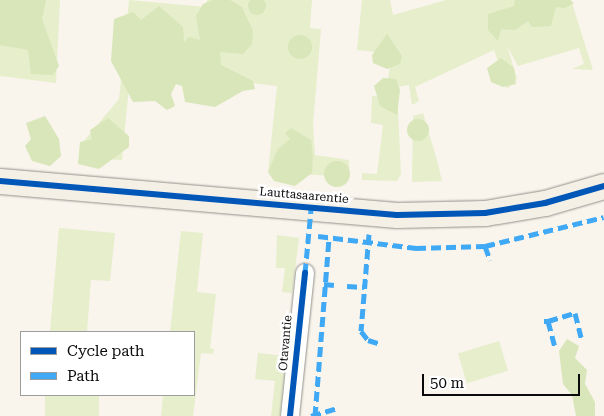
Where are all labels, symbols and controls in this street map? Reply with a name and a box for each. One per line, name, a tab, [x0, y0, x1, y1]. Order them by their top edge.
street label: Lauttasaarentie	[259, 185, 349, 207]
street label: Otavantie	[276, 314, 296, 372]
legend	[20, 331, 195, 396]
text: Cycle path	[67, 342, 144, 360]
scale bar	[424, 364, 582, 396]
text: Path	[67, 367, 100, 385]
text: 50 m	[430, 374, 464, 392]

